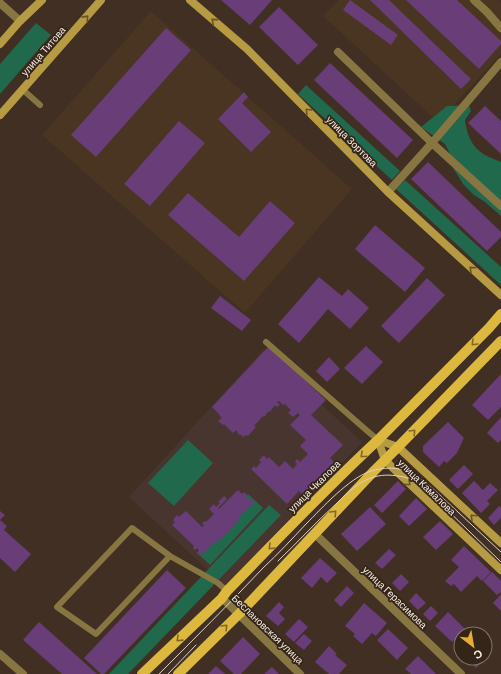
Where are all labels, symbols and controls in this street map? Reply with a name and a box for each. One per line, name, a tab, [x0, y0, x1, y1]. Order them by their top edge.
one-way arrow	[81, 15, 88, 22]
one-way arrow	[212, 18, 219, 25]
street label: улица Титова	[18, 24, 68, 78]
one-way arrow	[305, 108, 313, 116]
street label: улица Зортова	[324, 113, 380, 169]
one-way arrow	[469, 266, 477, 273]
one-way arrow	[471, 338, 479, 346]
one-way arrow	[408, 429, 416, 437]
one-way arrow	[360, 450, 368, 457]
street label: улица Камалова	[396, 456, 459, 518]
street label: улица Чкалова	[286, 457, 343, 514]
one-way arrow	[403, 478, 411, 485]
one-way arrow	[330, 510, 337, 518]
one-way arrow	[470, 514, 477, 521]
one-way arrow	[268, 542, 276, 550]
street label: улица Герасимова	[360, 563, 430, 631]
street label: Беслановская улица	[230, 592, 307, 667]
one-way arrow	[220, 624, 228, 632]
north arrow	[453, 626, 493, 666]
one-way arrow	[176, 634, 184, 641]
text: С	[472, 647, 485, 663]

